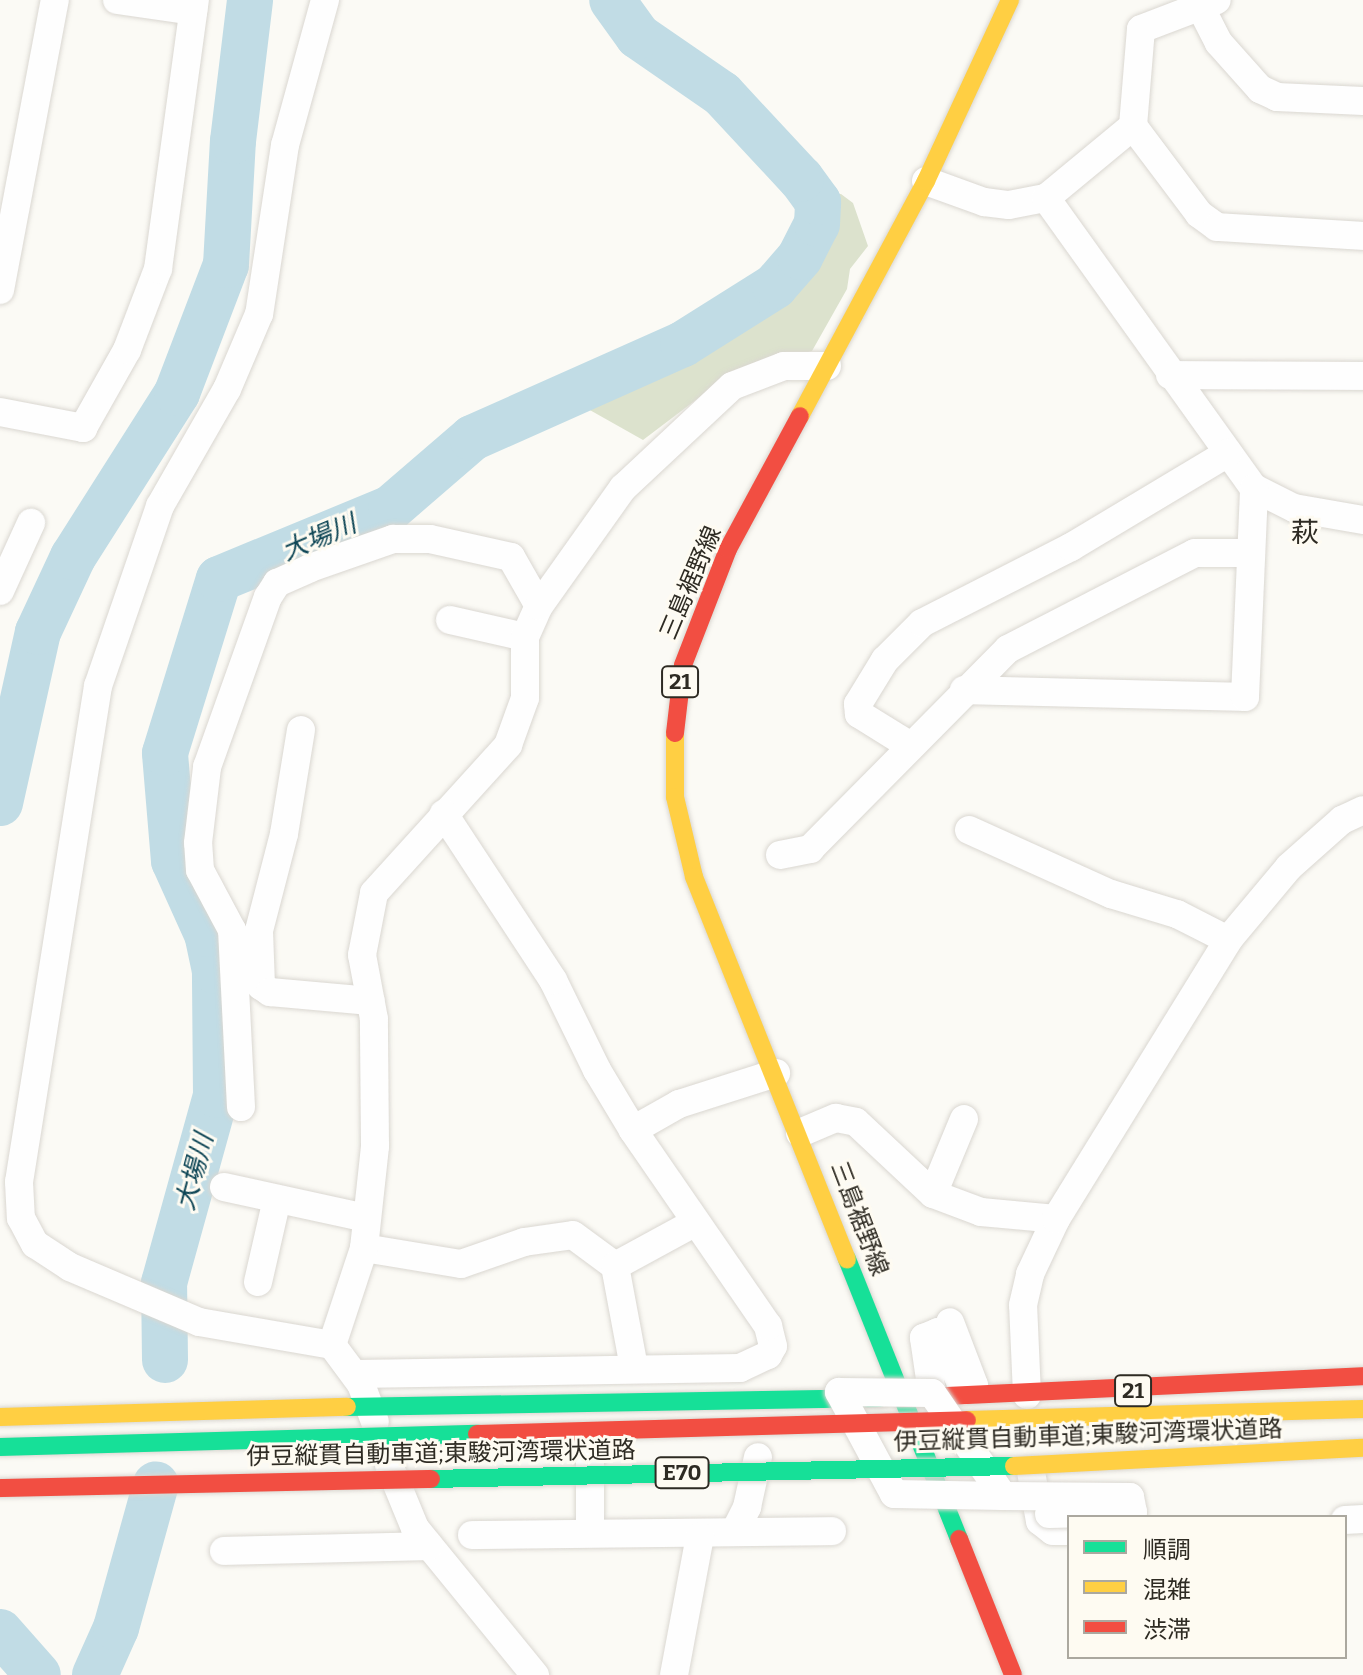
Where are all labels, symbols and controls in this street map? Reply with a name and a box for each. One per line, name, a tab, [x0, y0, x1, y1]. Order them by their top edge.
water label: 大場川	[277, 508, 361, 568]
district label: 萩	[1291, 516, 1319, 550]
street label: 三島裾野線	[654, 522, 728, 644]
road number: 21	[660, 664, 700, 700]
water label: 大場川	[170, 1130, 220, 1214]
street label: 三島裾野線	[824, 1158, 894, 1280]
road number: 21	[1113, 1373, 1153, 1409]
street label: 伊豆縦貫自動車道;東駿河湾環状道路	[893, 1415, 1283, 1457]
street label: 伊豆縦貫自動車道;東駿河湾環状道路	[246, 1436, 636, 1472]
road number: E70	[654, 1455, 710, 1491]
legend	[1067, 1515, 1347, 1659]
text: 順調	[1143, 1536, 1191, 1564]
text: 混雑	[1143, 1576, 1191, 1604]
text: 渋滞	[1143, 1616, 1191, 1644]

